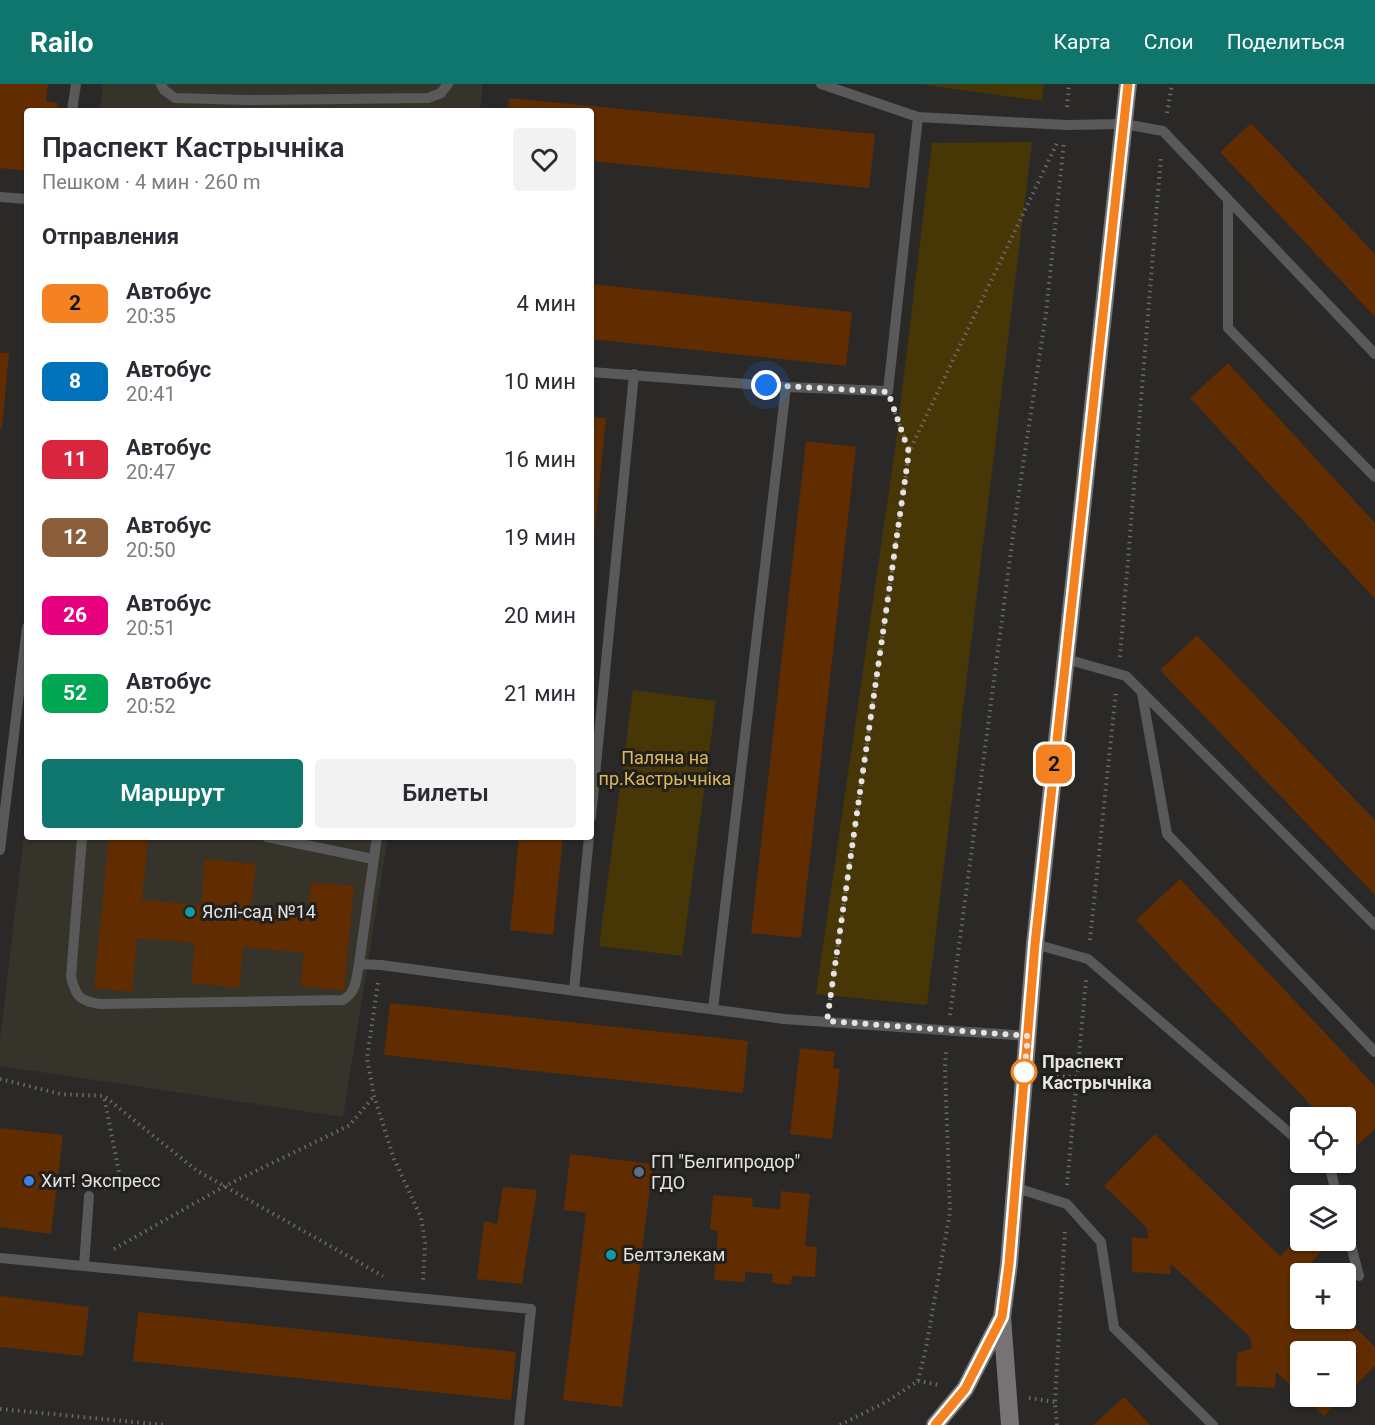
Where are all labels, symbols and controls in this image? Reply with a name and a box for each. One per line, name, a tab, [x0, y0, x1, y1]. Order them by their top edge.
text: Railo	[30, 26, 94, 59]
text: Карта	[1054, 30, 1111, 54]
text: Слои	[1144, 30, 1194, 54]
text: Поделиться	[1227, 30, 1345, 54]
button: heart	[513, 128, 576, 191]
text: Праспект Кастрычніка	[42, 131, 345, 164]
text: Пешком · 4 мин · 260 m	[42, 170, 261, 194]
text: Отправления	[42, 224, 179, 249]
text: Автобус	[126, 279, 211, 304]
text: 2	[69, 291, 81, 315]
text: 4 мин	[516, 291, 576, 316]
text: 20:35	[126, 304, 176, 328]
text: Автобус	[126, 357, 211, 382]
text: 8	[69, 369, 81, 393]
text: 10 мин	[504, 369, 576, 394]
your location	[751, 370, 781, 400]
text: 20:41	[126, 382, 176, 406]
text: Автобус	[126, 435, 211, 460]
text: 11	[63, 447, 87, 471]
text: 16 мин	[504, 447, 576, 472]
text: 20:47	[126, 460, 176, 484]
text: Автобус	[126, 513, 211, 538]
text: 12	[63, 525, 87, 549]
text: 19 мин	[504, 525, 576, 550]
text: 20:50	[126, 538, 176, 562]
text: Автобус	[126, 591, 211, 616]
text: 26	[63, 603, 87, 627]
text: 20 мин	[504, 603, 576, 628]
text: 20:51	[126, 616, 176, 640]
text: Автобус	[126, 669, 211, 694]
text: 52	[63, 681, 87, 705]
text: 21 мин	[504, 681, 576, 706]
text: 20:52	[126, 694, 176, 718]
line badge: 2	[1034, 744, 1074, 784]
park label: Паляна на пр.Кастрычніка	[599, 747, 731, 789]
text: 2	[1048, 752, 1060, 776]
button: Маршрут	[42, 759, 303, 828]
button: Билеты	[315, 759, 576, 828]
place label: Яслі-сад №14	[202, 901, 316, 922]
marker: Яслі-сад №14	[183, 905, 197, 919]
place label: Праспект Кастрычніка	[1042, 1051, 1152, 1093]
marker: Праспект Кастрычніка	[1011, 1059, 1037, 1085]
map controls	[1290, 1107, 1356, 1407]
button: locate	[1290, 1107, 1356, 1173]
place label: ГП "Белгипродор" ГДО	[651, 1151, 800, 1193]
marker: ГП "Белгипродор" ГДО	[632, 1165, 646, 1179]
place label: Хит! Экспресс	[41, 1170, 160, 1191]
marker: Хит! Экспресс	[22, 1174, 36, 1188]
button: layers	[1290, 1185, 1356, 1251]
place label: Белтэлекам	[623, 1244, 725, 1265]
marker: Белтэлекам	[604, 1248, 618, 1262]
button: +	[1290, 1263, 1356, 1329]
button: −	[1290, 1341, 1356, 1407]

